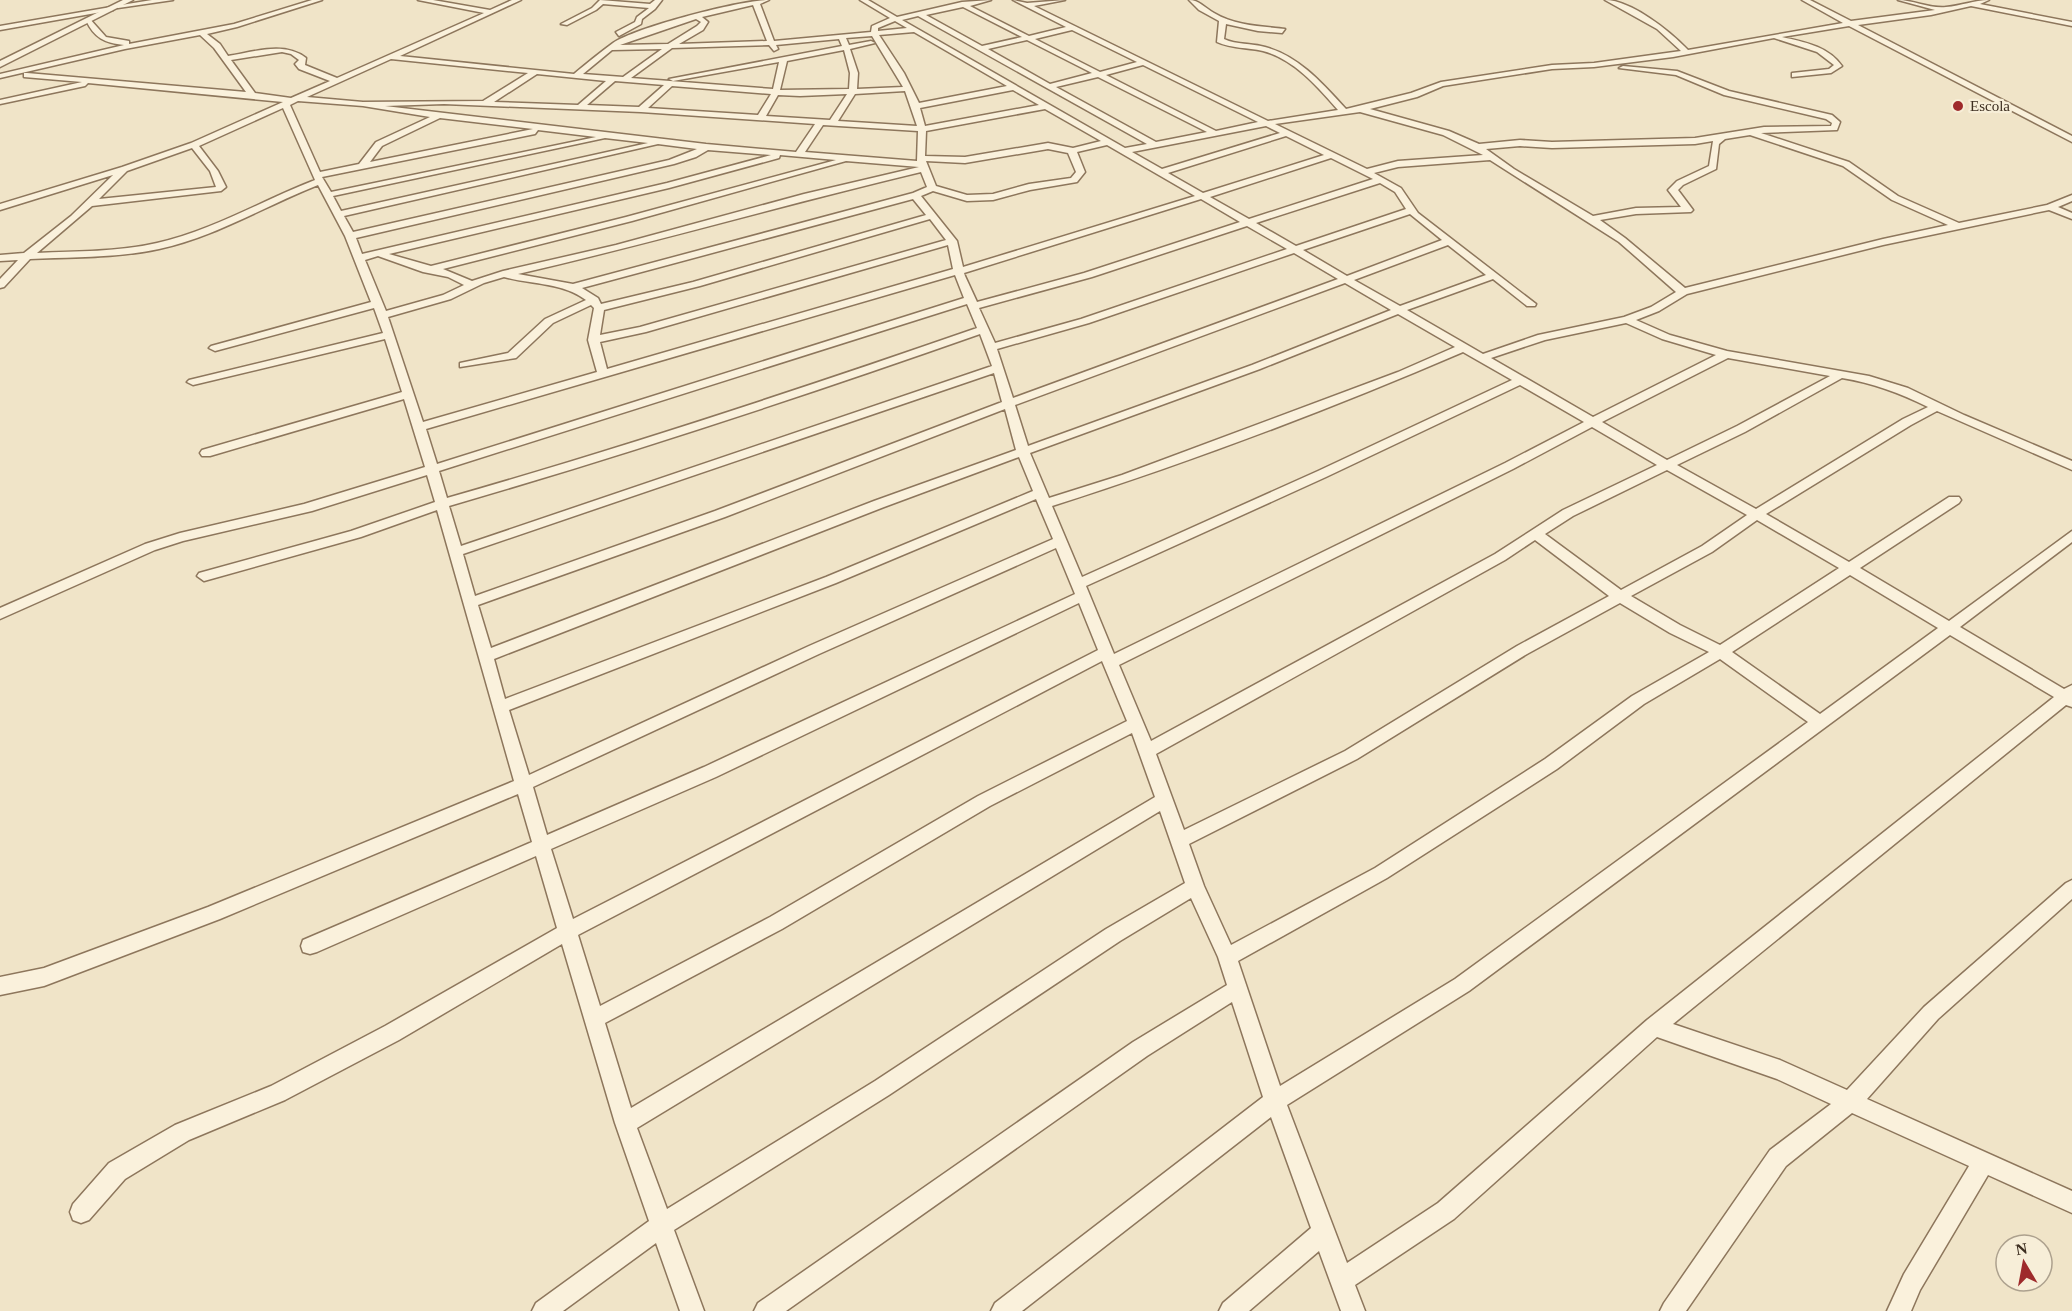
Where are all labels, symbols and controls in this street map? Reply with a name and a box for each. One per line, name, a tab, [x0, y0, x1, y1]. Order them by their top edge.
place label: Escola	[1970, 98, 2010, 114]
marker: Escola	[1951, 99, 1965, 113]
north arrow	[1994, 1233, 2054, 1293]
text: N	[2014, 1239, 2029, 1258]

